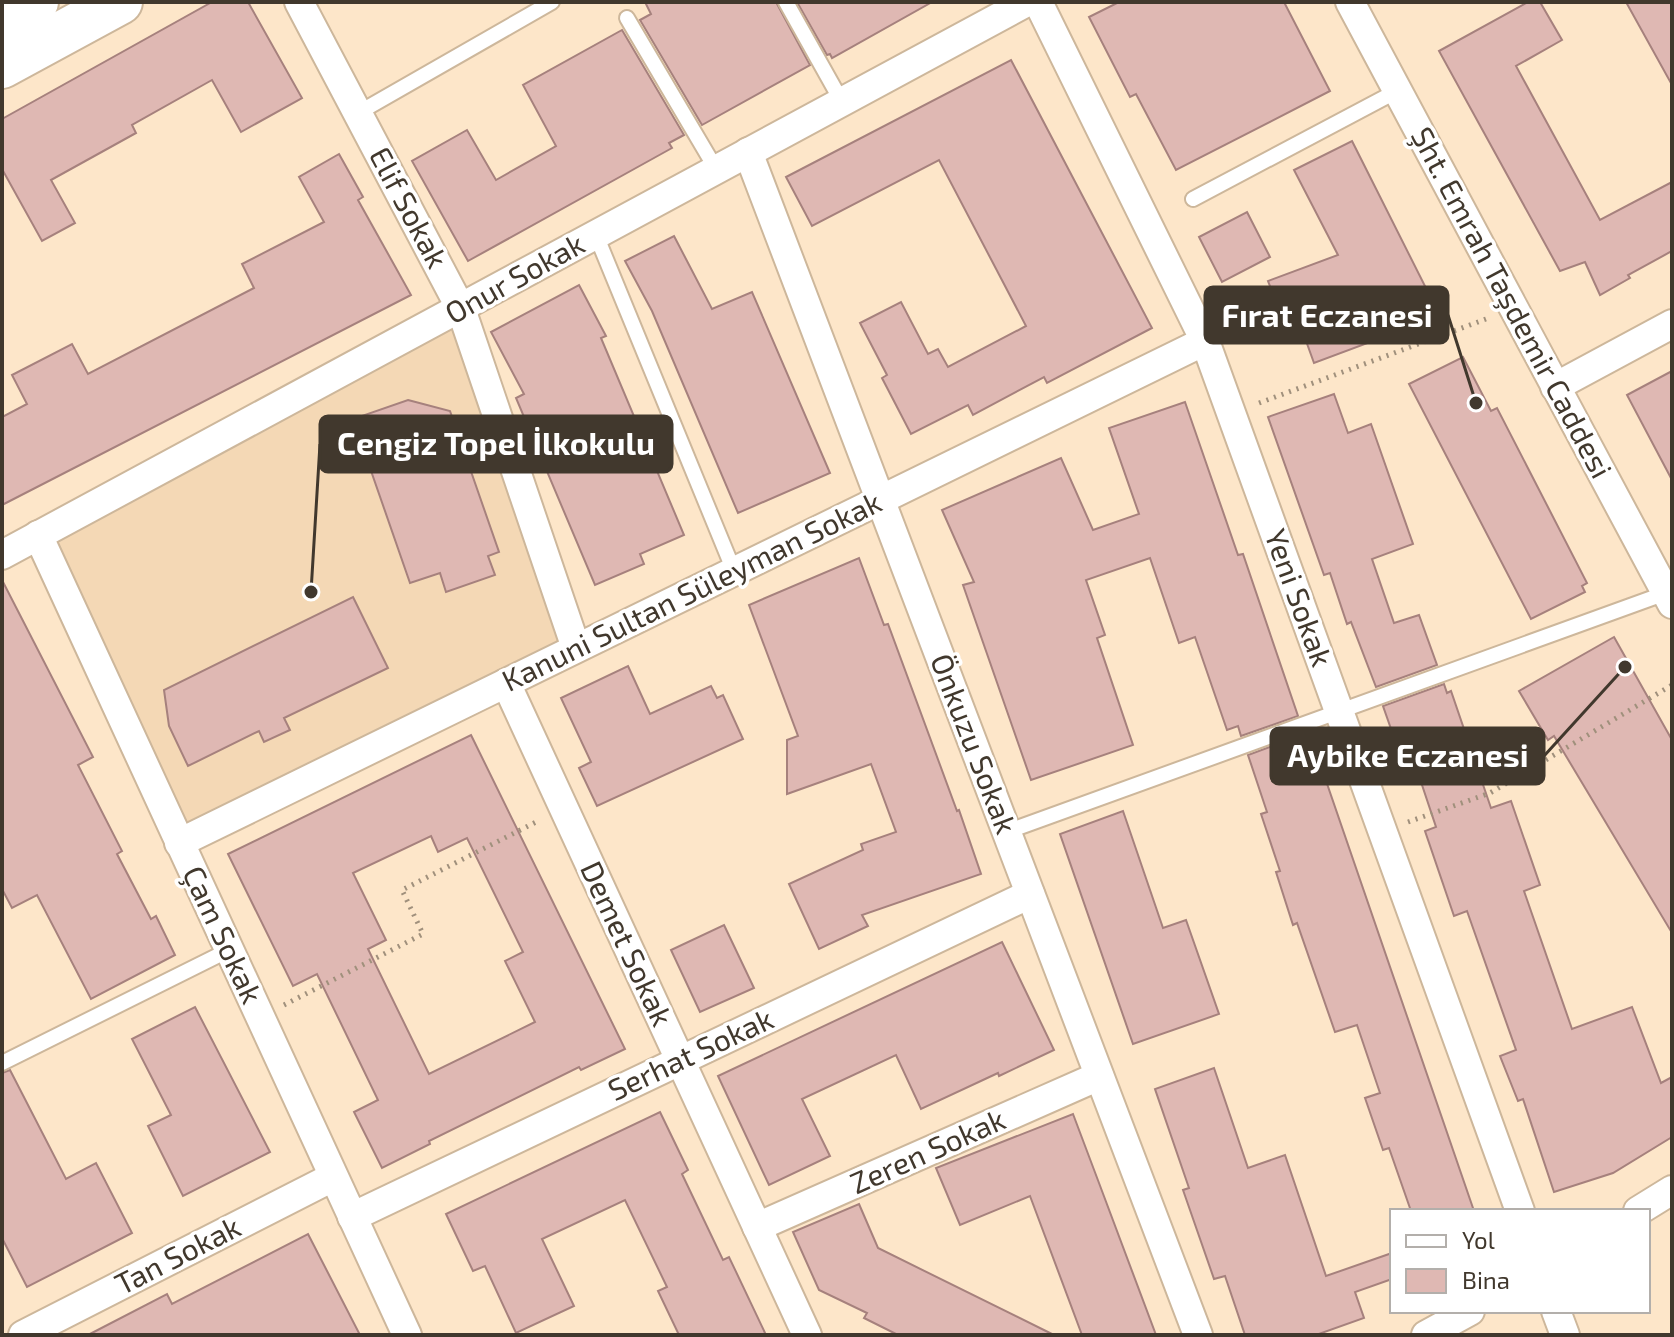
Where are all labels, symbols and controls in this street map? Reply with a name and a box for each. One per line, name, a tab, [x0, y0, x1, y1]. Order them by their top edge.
street label: Şht. Emrah Taşdemir Caddesi	[1404, 120, 1621, 484]
street label: Elif Sokak	[363, 141, 457, 274]
street label: Onur Sokak	[438, 224, 590, 330]
callout: Fırat Eczanesi	[1205, 287, 1448, 343]
text: Fırat Eczanesi	[1222, 295, 1433, 333]
callout: Cengiz Topel İlkokulu	[320, 416, 672, 472]
text: Cengiz Topel İlkokulu	[337, 423, 655, 461]
street label: Kanuni Sultan Süleyman Sokak	[496, 483, 887, 698]
street label: Yeni Sokak	[1258, 524, 1341, 671]
street label: Önkuzu Sokak	[924, 648, 1026, 838]
callout: Aybike Eczanesi	[1271, 728, 1544, 784]
text: Aybike Eczanesi	[1287, 735, 1529, 774]
street label: Demet Sokak	[574, 855, 682, 1031]
street label: Çam Sokak	[175, 860, 271, 1009]
street label: Serhat Sokak	[602, 999, 778, 1107]
street label: Zeren Sokak	[844, 1100, 1010, 1200]
street label: Tan Sokak	[108, 1207, 246, 1301]
legend	[1390, 1209, 1650, 1313]
text: Yol	[1462, 1225, 1495, 1254]
text: Bina	[1462, 1265, 1510, 1294]

